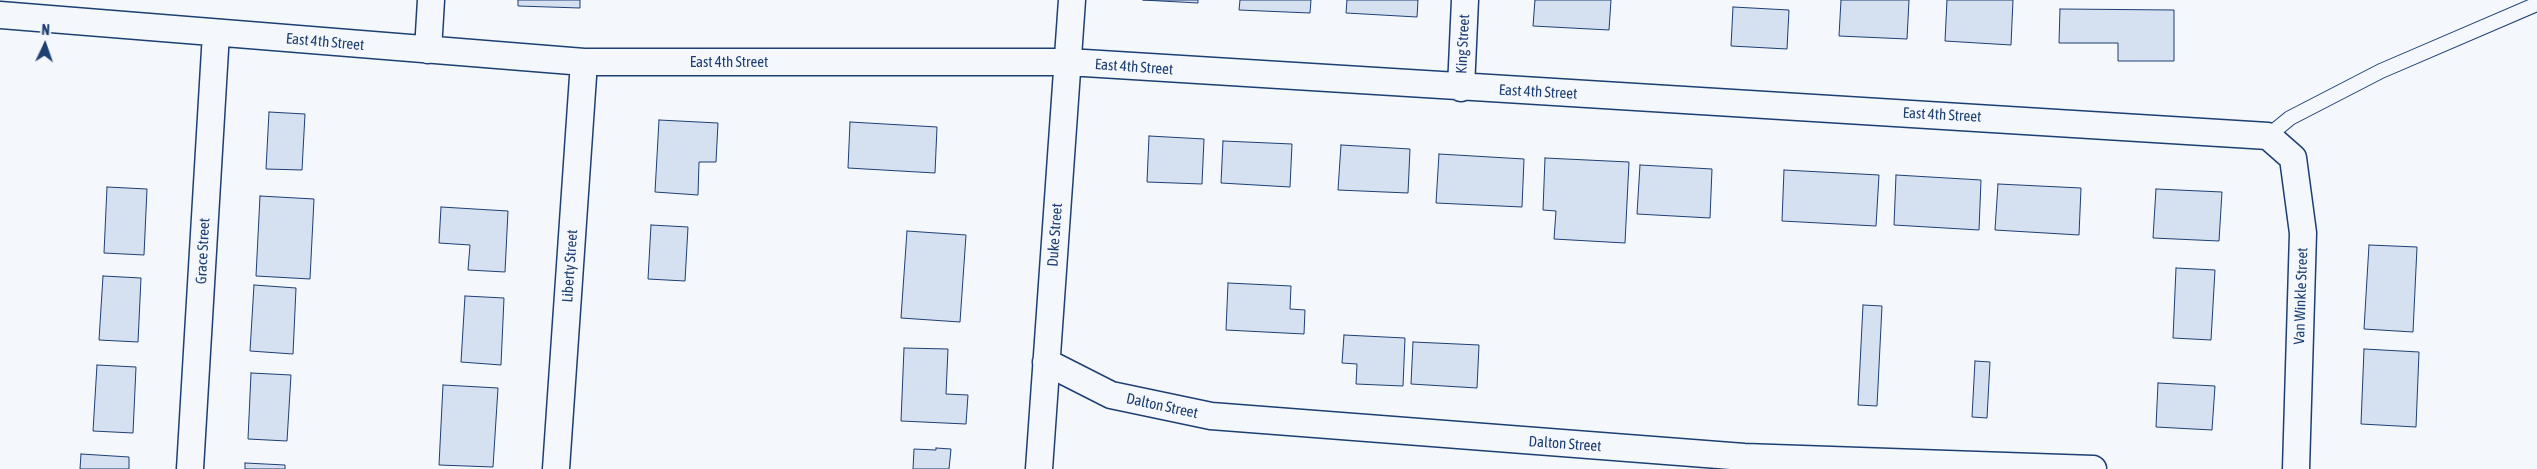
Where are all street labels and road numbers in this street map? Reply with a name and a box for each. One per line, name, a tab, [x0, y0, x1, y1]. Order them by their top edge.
street label: King Street	[1452, 14, 1474, 74]
street label: East 4th Street	[285, 30, 365, 54]
street label: East 4th Street	[690, 53, 768, 71]
street label: East 4th Street	[1094, 55, 1174, 79]
street label: East 4th Street	[1498, 81, 1578, 103]
street label: East 4th Street	[1902, 104, 1982, 126]
street label: Duke Street	[1044, 203, 1066, 267]
street label: Grace Street	[192, 217, 214, 285]
street label: Liberty Street	[558, 229, 582, 303]
street label: Van Winkle Street	[2290, 247, 2312, 345]
street label: Dalton Street	[1125, 390, 1199, 422]
street label: Dalton Street	[1528, 432, 1602, 456]

